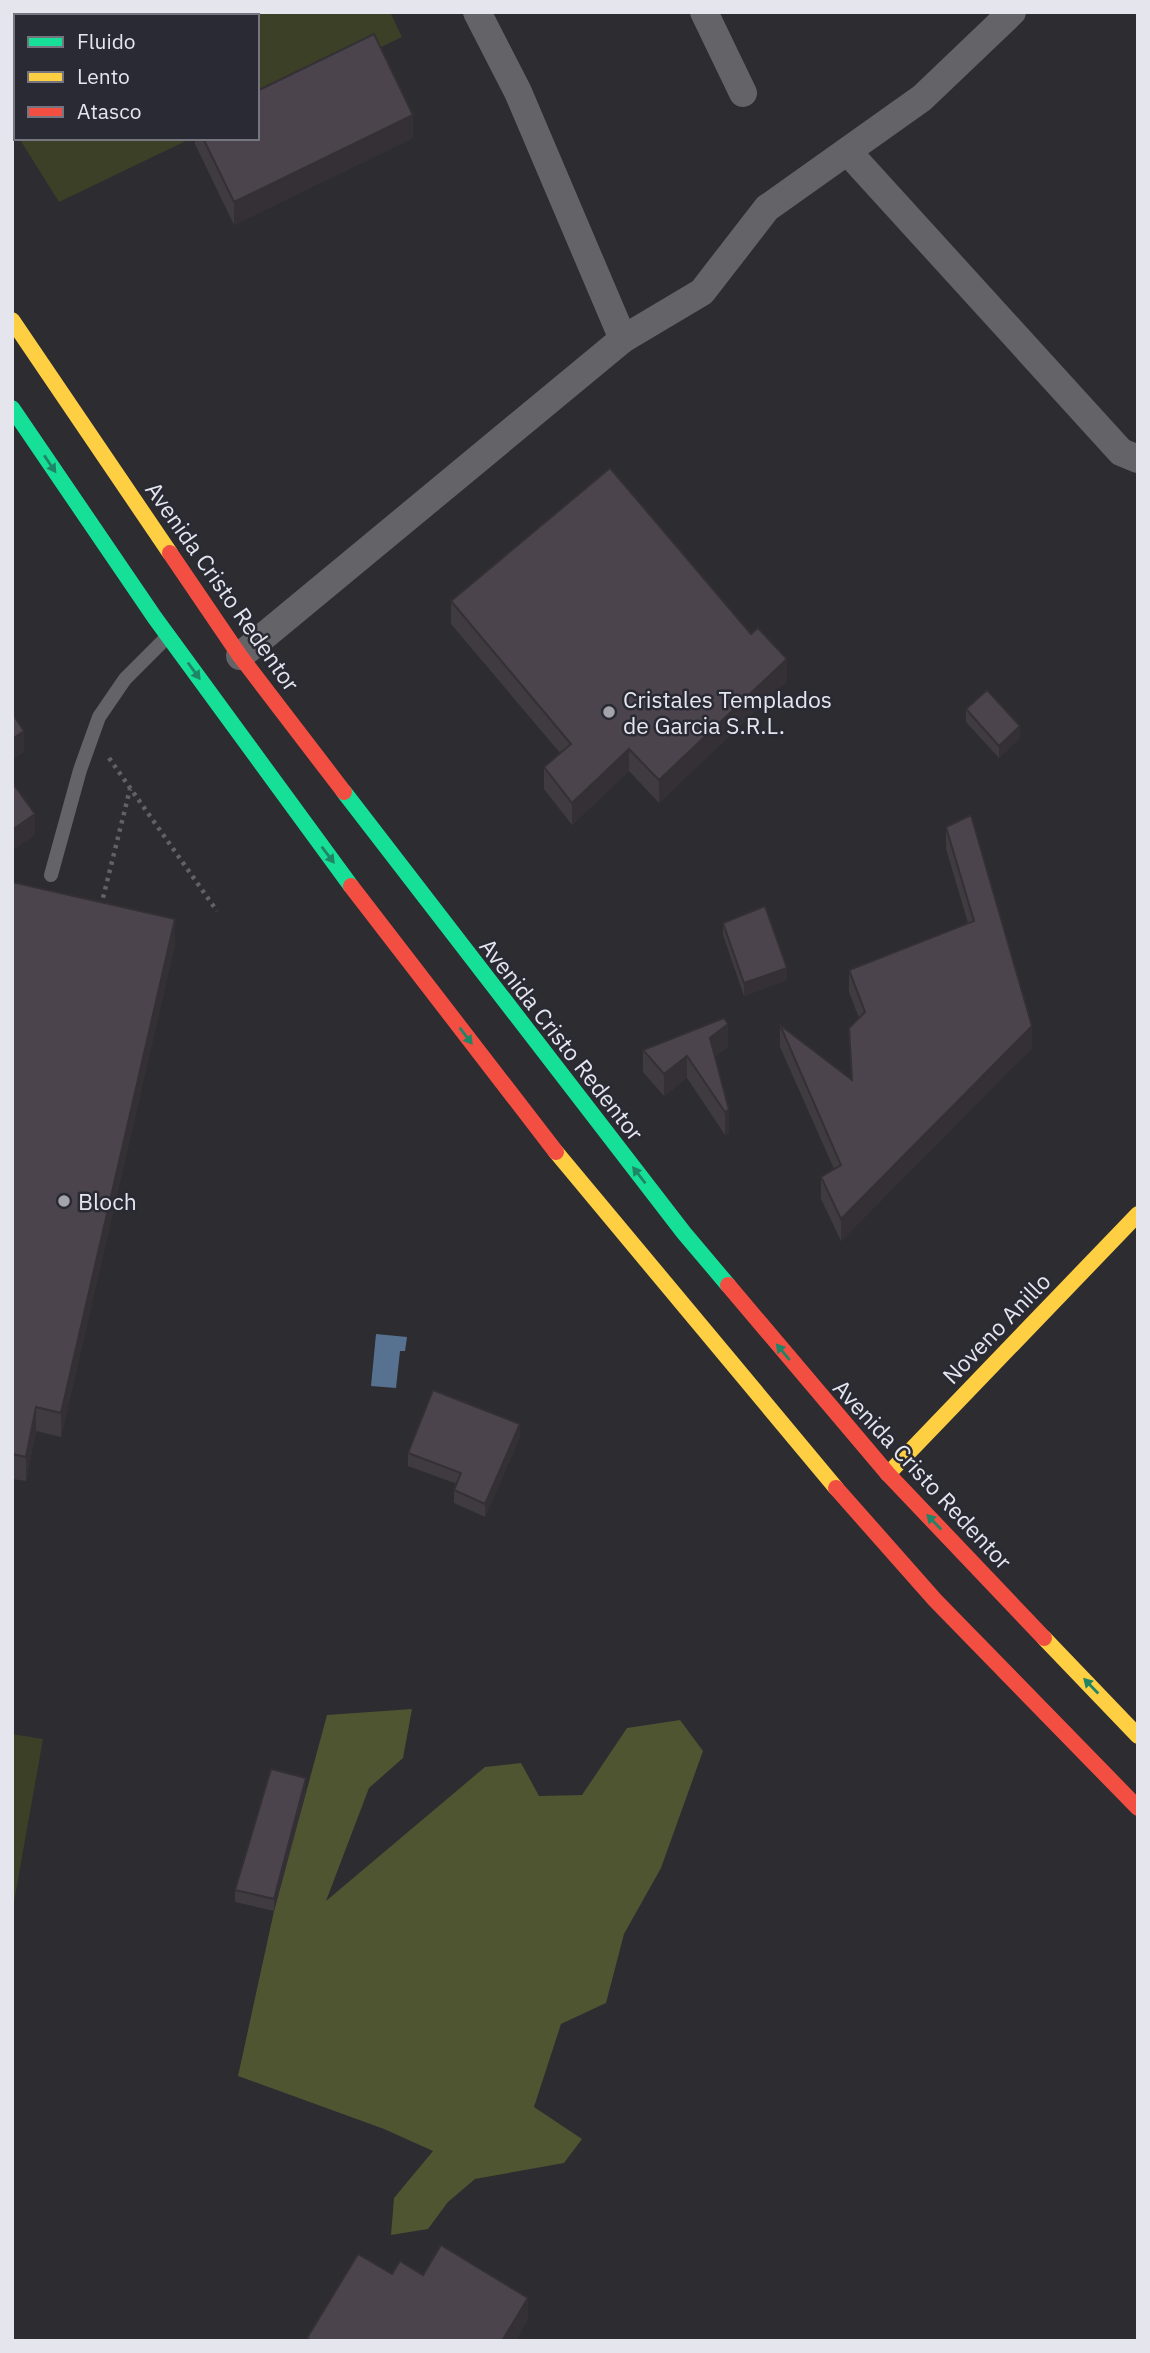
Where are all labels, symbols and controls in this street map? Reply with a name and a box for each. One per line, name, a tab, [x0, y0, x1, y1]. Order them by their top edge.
legend	[14, 14, 259, 140]
text: Fluido	[77, 27, 136, 55]
text: Lento	[77, 62, 130, 90]
text: Atasco	[77, 97, 141, 125]
one-way arrow	[44, 454, 57, 474]
street label: Avenida Cristo Redentor	[139, 475, 307, 697]
one-way arrow	[187, 662, 201, 680]
place label: Cristales Templados de Garcia S.R.L.	[623, 684, 832, 740]
marker: Cristales Templados de Garcia S.R.L.	[601, 704, 617, 720]
one-way arrow	[321, 846, 335, 864]
street label: Avenida Cristo Redentor	[474, 932, 651, 1147]
one-way arrow	[458, 1027, 472, 1045]
one-way arrow	[632, 1167, 647, 1185]
place label: Bloch	[78, 1186, 137, 1216]
marker: Bloch	[56, 1193, 72, 1209]
street label: Noveno Anillo	[936, 1266, 1056, 1390]
one-way arrow	[776, 1343, 791, 1360]
street label: Avenida Cristo Redentor	[827, 1373, 1019, 1576]
one-way arrow	[926, 1514, 942, 1531]
one-way arrow	[1082, 1678, 1099, 1695]

